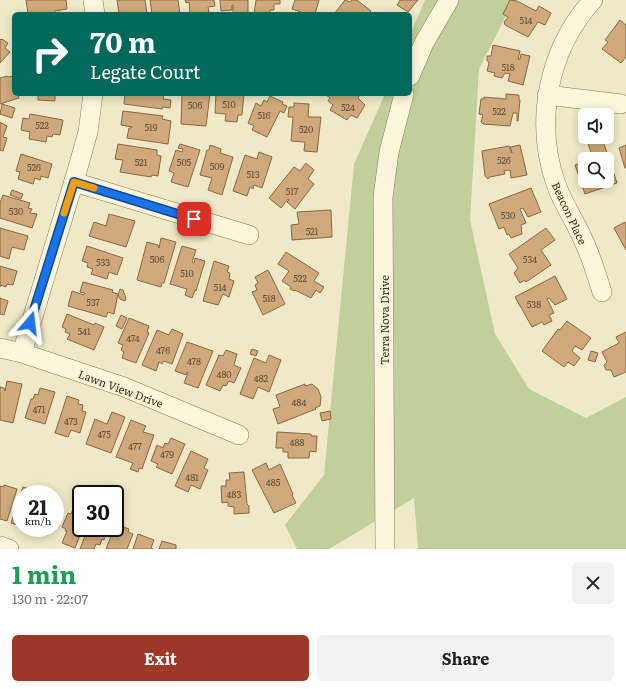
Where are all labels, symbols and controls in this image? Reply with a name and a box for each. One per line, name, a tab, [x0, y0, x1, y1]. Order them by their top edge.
house number: 514	[520, 13, 532, 27]
text: 70 m	[90, 20, 156, 62]
icon: right	[24, 28, 76, 80]
text: Legate Court	[90, 58, 200, 85]
house number: 518	[501, 60, 515, 74]
house number: 510	[222, 97, 236, 111]
house number: 506	[188, 98, 202, 112]
house number: 524	[341, 100, 355, 114]
house number: 522	[492, 104, 506, 118]
house number: 516	[257, 108, 271, 122]
map controls	[578, 108, 614, 188]
button: sound	[578, 108, 614, 144]
house number: 522	[35, 118, 49, 132]
house number: 519	[145, 120, 158, 134]
house number: 520	[299, 122, 313, 136]
button: search	[578, 152, 614, 188]
house number: 526	[497, 153, 511, 167]
house number: 521	[135, 155, 148, 169]
house number: 505	[177, 155, 192, 169]
house number: 509	[210, 159, 225, 173]
house number: 526	[27, 160, 41, 174]
house number: 513	[246, 167, 260, 181]
street label: Beacon Place	[549, 179, 592, 247]
house number: 517	[286, 184, 299, 198]
pin	[177, 202, 211, 236]
house number: 530	[9, 204, 23, 218]
icon: arrive	[183, 208, 205, 230]
house number: 530	[501, 208, 515, 222]
house number: 521	[306, 224, 319, 238]
house number: 506	[150, 252, 164, 266]
house number: 534	[523, 252, 537, 266]
house number: 533	[96, 255, 110, 269]
house number: 510	[180, 266, 194, 280]
house number: 522	[293, 271, 307, 285]
street label: Terra Nova Drive	[376, 275, 392, 365]
house number: 514	[214, 280, 226, 294]
house number: 518	[262, 291, 276, 305]
house number: 537	[86, 295, 100, 309]
house number: 538	[527, 297, 541, 311]
position arrow	[9, 302, 51, 344]
house number: 541	[77, 324, 91, 338]
house number: 474	[126, 331, 140, 345]
house number: 476	[156, 343, 170, 357]
house number: 478	[187, 354, 201, 368]
street label: Lawn View Drive	[76, 365, 166, 411]
house number: 480	[216, 367, 232, 381]
house number: 482	[254, 371, 269, 385]
house number: 484	[292, 395, 306, 409]
house number: 471	[33, 402, 46, 416]
house number: 473	[64, 414, 78, 428]
house number: 475	[97, 427, 111, 441]
house number: 488	[290, 435, 304, 449]
house number: 477	[128, 439, 142, 453]
house number: 479	[160, 447, 174, 461]
house number: 481	[185, 470, 199, 484]
house number: 485	[266, 475, 281, 489]
speed limit sign: 30	[72, 485, 124, 537]
house number: 483	[227, 487, 242, 501]
text: 21	[28, 491, 48, 521]
text: km/h	[25, 513, 51, 528]
text: 1 min	[12, 556, 76, 591]
button: close	[572, 562, 614, 604]
text: 130 m · 22:07	[12, 589, 88, 608]
button: Exit	[12, 635, 309, 681]
button: Share	[317, 635, 614, 681]

